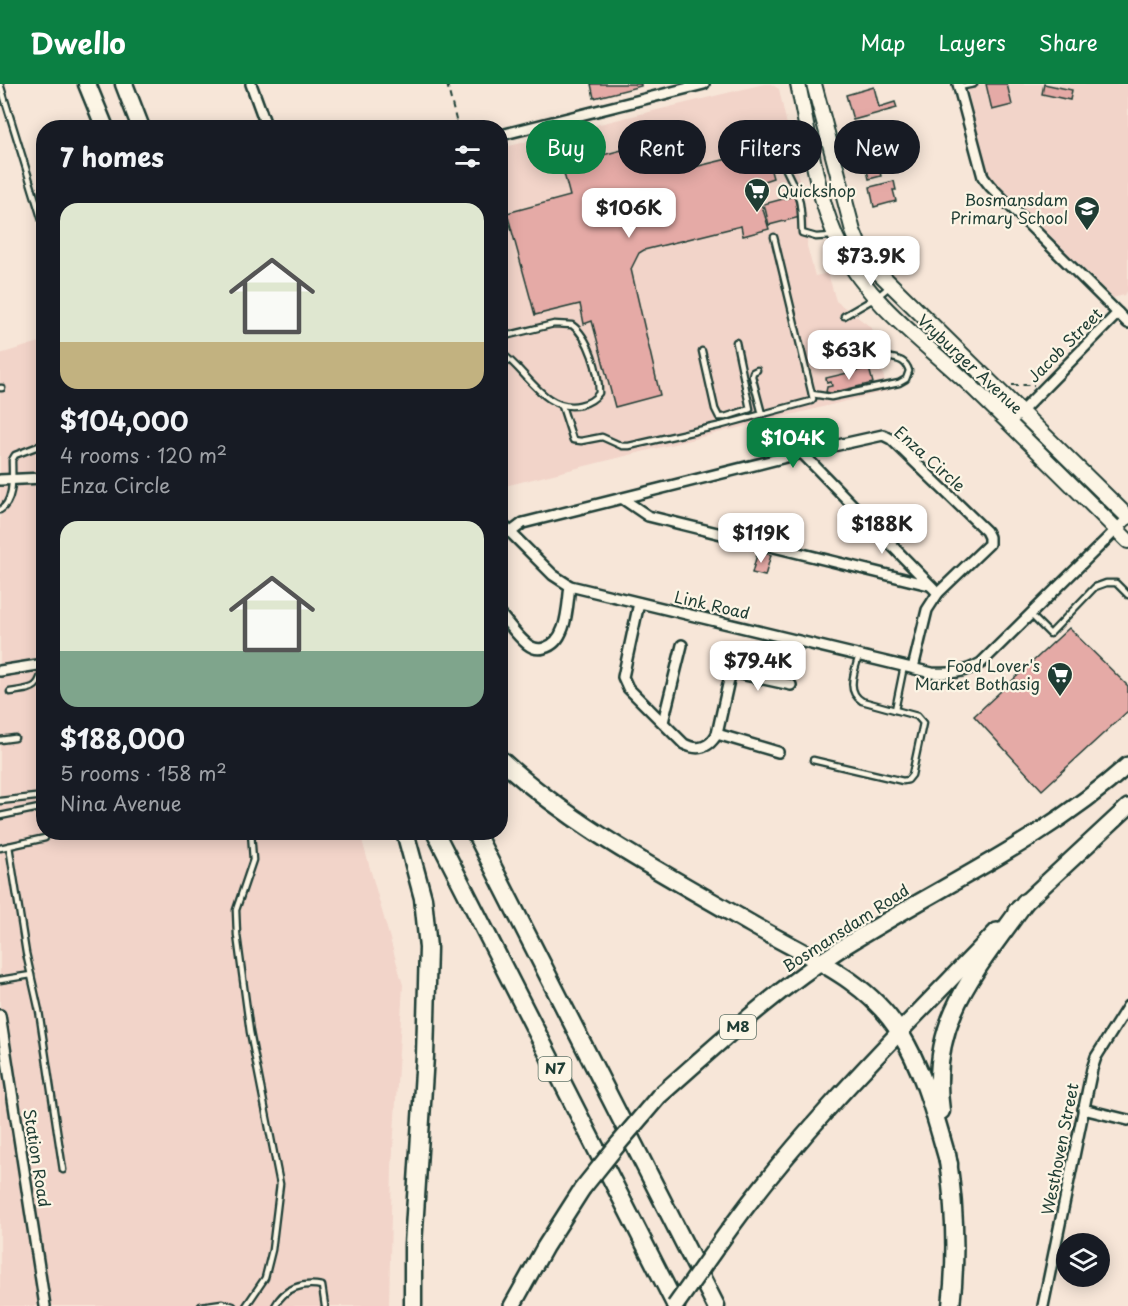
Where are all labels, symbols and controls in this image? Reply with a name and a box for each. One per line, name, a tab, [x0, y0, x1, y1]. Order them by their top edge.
text: Dwello	[30, 21, 126, 64]
text: Map	[861, 26, 905, 58]
text: Layers	[938, 26, 1006, 58]
text: Share	[1039, 26, 1098, 58]
chip: Buy	[526, 120, 606, 174]
chip: Rent	[618, 120, 706, 174]
chip: Filters	[718, 120, 822, 174]
chip: New	[834, 120, 920, 174]
text: 7 homes	[60, 137, 164, 176]
icon: filters	[451, 140, 484, 173]
supermarket icon: Quickshop	[742, 176, 772, 214]
place label: Quickshop	[777, 178, 856, 202]
place label: Bosmansdam Primary School	[950, 187, 1068, 229]
pin: $106K	[587, 188, 671, 239]
text: $106K	[596, 192, 662, 222]
school or university icon: Bosmansdam Primary School	[1072, 194, 1102, 232]
pin: $73.9K	[822, 236, 920, 287]
text: $73.9K	[837, 240, 905, 270]
icon: home	[218, 242, 326, 350]
street label: Jacob Street	[1021, 301, 1108, 387]
street label: Vryburger Avenue	[912, 308, 1029, 419]
pin: $63K	[813, 330, 885, 381]
text: $63K	[822, 334, 876, 364]
text: $104,000	[60, 401, 189, 440]
pin: $104K	[751, 418, 835, 469]
street label: Enza Circle	[890, 420, 972, 497]
text: $104K	[761, 422, 825, 452]
text: 4 rooms · 120 m²	[60, 440, 227, 470]
text: Enza Circle	[60, 470, 171, 500]
pin: $188K	[840, 504, 924, 555]
text: $188K	[851, 508, 913, 538]
pin: $119K	[719, 513, 803, 564]
text: $119K	[732, 517, 790, 547]
icon: home	[218, 560, 326, 668]
street label: Link Road	[672, 584, 752, 624]
pin: $79.4K	[709, 641, 807, 692]
text: $79.4K	[724, 645, 792, 675]
place label: Food Lover's Market Bothasig	[915, 653, 1040, 695]
supermarket icon: Food Lover's Market Bothasig	[1045, 660, 1075, 698]
text: $188,000	[60, 719, 185, 758]
text: 5 rooms · 158 m²	[60, 758, 227, 788]
text: Nina Avenue	[60, 788, 182, 818]
street label: Bosmansdam Road	[778, 877, 913, 977]
road number: M8	[720, 1015, 756, 1039]
road number: N7	[538, 1057, 572, 1081]
street label: Westhoven Street	[1034, 1080, 1084, 1217]
street label: Station Road	[18, 1107, 58, 1209]
map controls	[1056, 1233, 1110, 1287]
button: layers	[1056, 1233, 1110, 1287]

